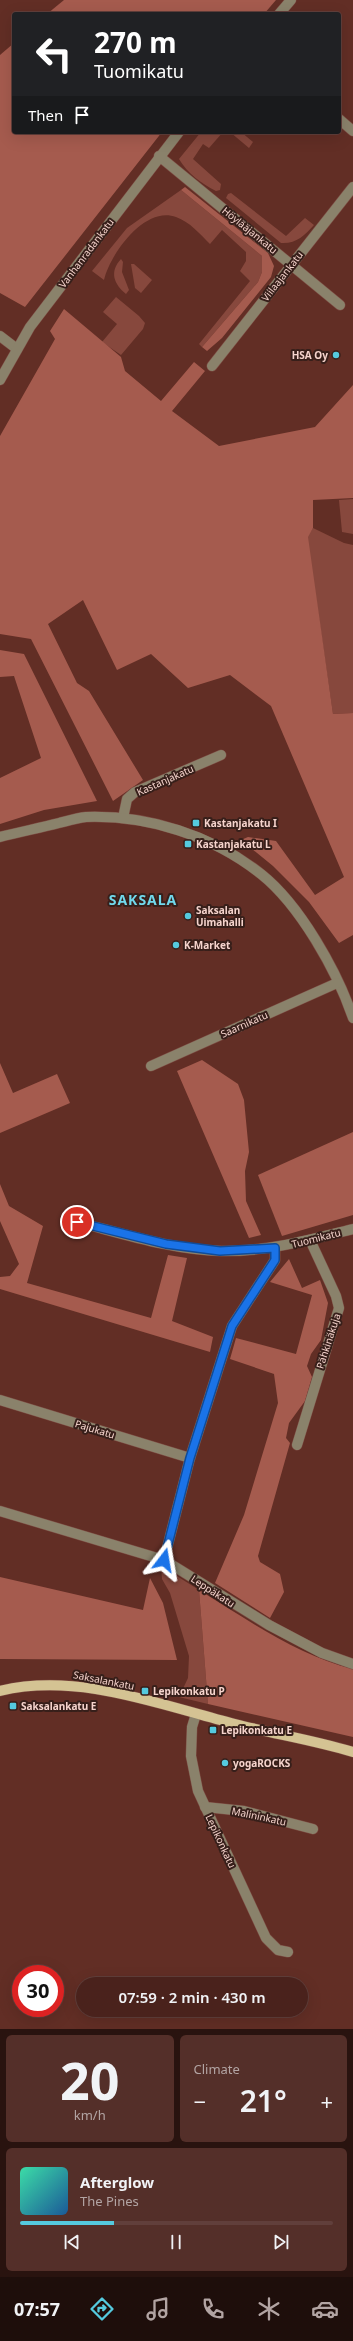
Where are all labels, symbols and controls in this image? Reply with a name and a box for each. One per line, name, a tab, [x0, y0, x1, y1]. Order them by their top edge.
text: 270 m	[94, 23, 177, 61]
icon: left	[28, 28, 80, 80]
text: Tuomikatu	[94, 59, 184, 83]
icon: arrive	[71, 104, 93, 126]
text: Then	[28, 105, 63, 125]
street label: Höylääjankatu	[219, 203, 281, 257]
street label: Vanhanradankatu	[55, 215, 117, 291]
street label: Viilaajankatu	[258, 248, 306, 304]
place label: HSA Oy	[292, 348, 328, 362]
marker: HSA Oy	[331, 350, 341, 360]
street label: Kastanjakatu	[134, 761, 196, 799]
place label: Kastanjakatu I	[204, 816, 277, 830]
marker: Kastanjakatu I	[191, 818, 201, 828]
place label: Kastanjakatu L	[196, 837, 271, 851]
marker: Kastanjakatu L	[183, 839, 193, 849]
district label: SAKSALA	[109, 890, 177, 909]
place label: Saksalan Uimahalli	[196, 903, 244, 929]
marker: Saksalan Uimahalli	[183, 911, 193, 921]
place label: K-Market	[184, 938, 231, 952]
marker: K-Market	[171, 940, 181, 950]
street label: Saarnikatu	[218, 1007, 270, 1041]
pin	[60, 1205, 94, 1239]
icon: arrive	[66, 1211, 88, 1233]
street label: Tuomikatu	[290, 1225, 342, 1251]
street label: Pähkinäkuja	[312, 1312, 344, 1370]
street label: Pajukatu	[73, 1416, 117, 1442]
position arrow	[143, 1539, 185, 1581]
street label: Leppäkatu	[188, 1572, 238, 1610]
street label: Saksalankatu	[72, 1667, 136, 1693]
place label: Lepikonkatu P	[153, 1684, 225, 1698]
marker: Lepikonkatu P	[140, 1686, 150, 1696]
place label: Saksalankatu E	[21, 1699, 97, 1713]
marker: Saksalankatu E	[8, 1701, 18, 1711]
place label: Lepikonkatu E	[221, 1723, 292, 1737]
marker: Lepikonkatu E	[208, 1725, 218, 1735]
place label: yogaROCKS	[233, 1756, 291, 1770]
marker: yogaROCKS	[220, 1758, 230, 1768]
street label: Malininkatu	[230, 1803, 288, 1829]
street label: Lepikonkatu	[202, 1812, 240, 1870]
speed limit sign: 30	[12, 1965, 64, 2017]
text: 07:59 · 2 min · 430 m	[118, 1987, 266, 2007]
text: 20	[60, 2044, 120, 2115]
text: Climate	[194, 2060, 240, 2078]
text: 21°	[240, 2080, 287, 2121]
text: −	[194, 2086, 206, 2116]
text: +	[320, 2086, 333, 2116]
text: km/h	[74, 2106, 106, 2124]
text: Afterglow	[80, 2172, 154, 2192]
text: The Pines	[80, 2192, 139, 2210]
icon: previous	[61, 2231, 83, 2253]
icon: pause	[165, 2231, 187, 2253]
icon: next	[270, 2231, 292, 2253]
icon: directions	[88, 2295, 116, 2323]
icon: music	[144, 2295, 172, 2323]
icon: phone	[199, 2295, 227, 2323]
icon: climate	[255, 2295, 283, 2323]
icon: car	[311, 2295, 339, 2323]
text: 07:57	[14, 2297, 60, 2321]

